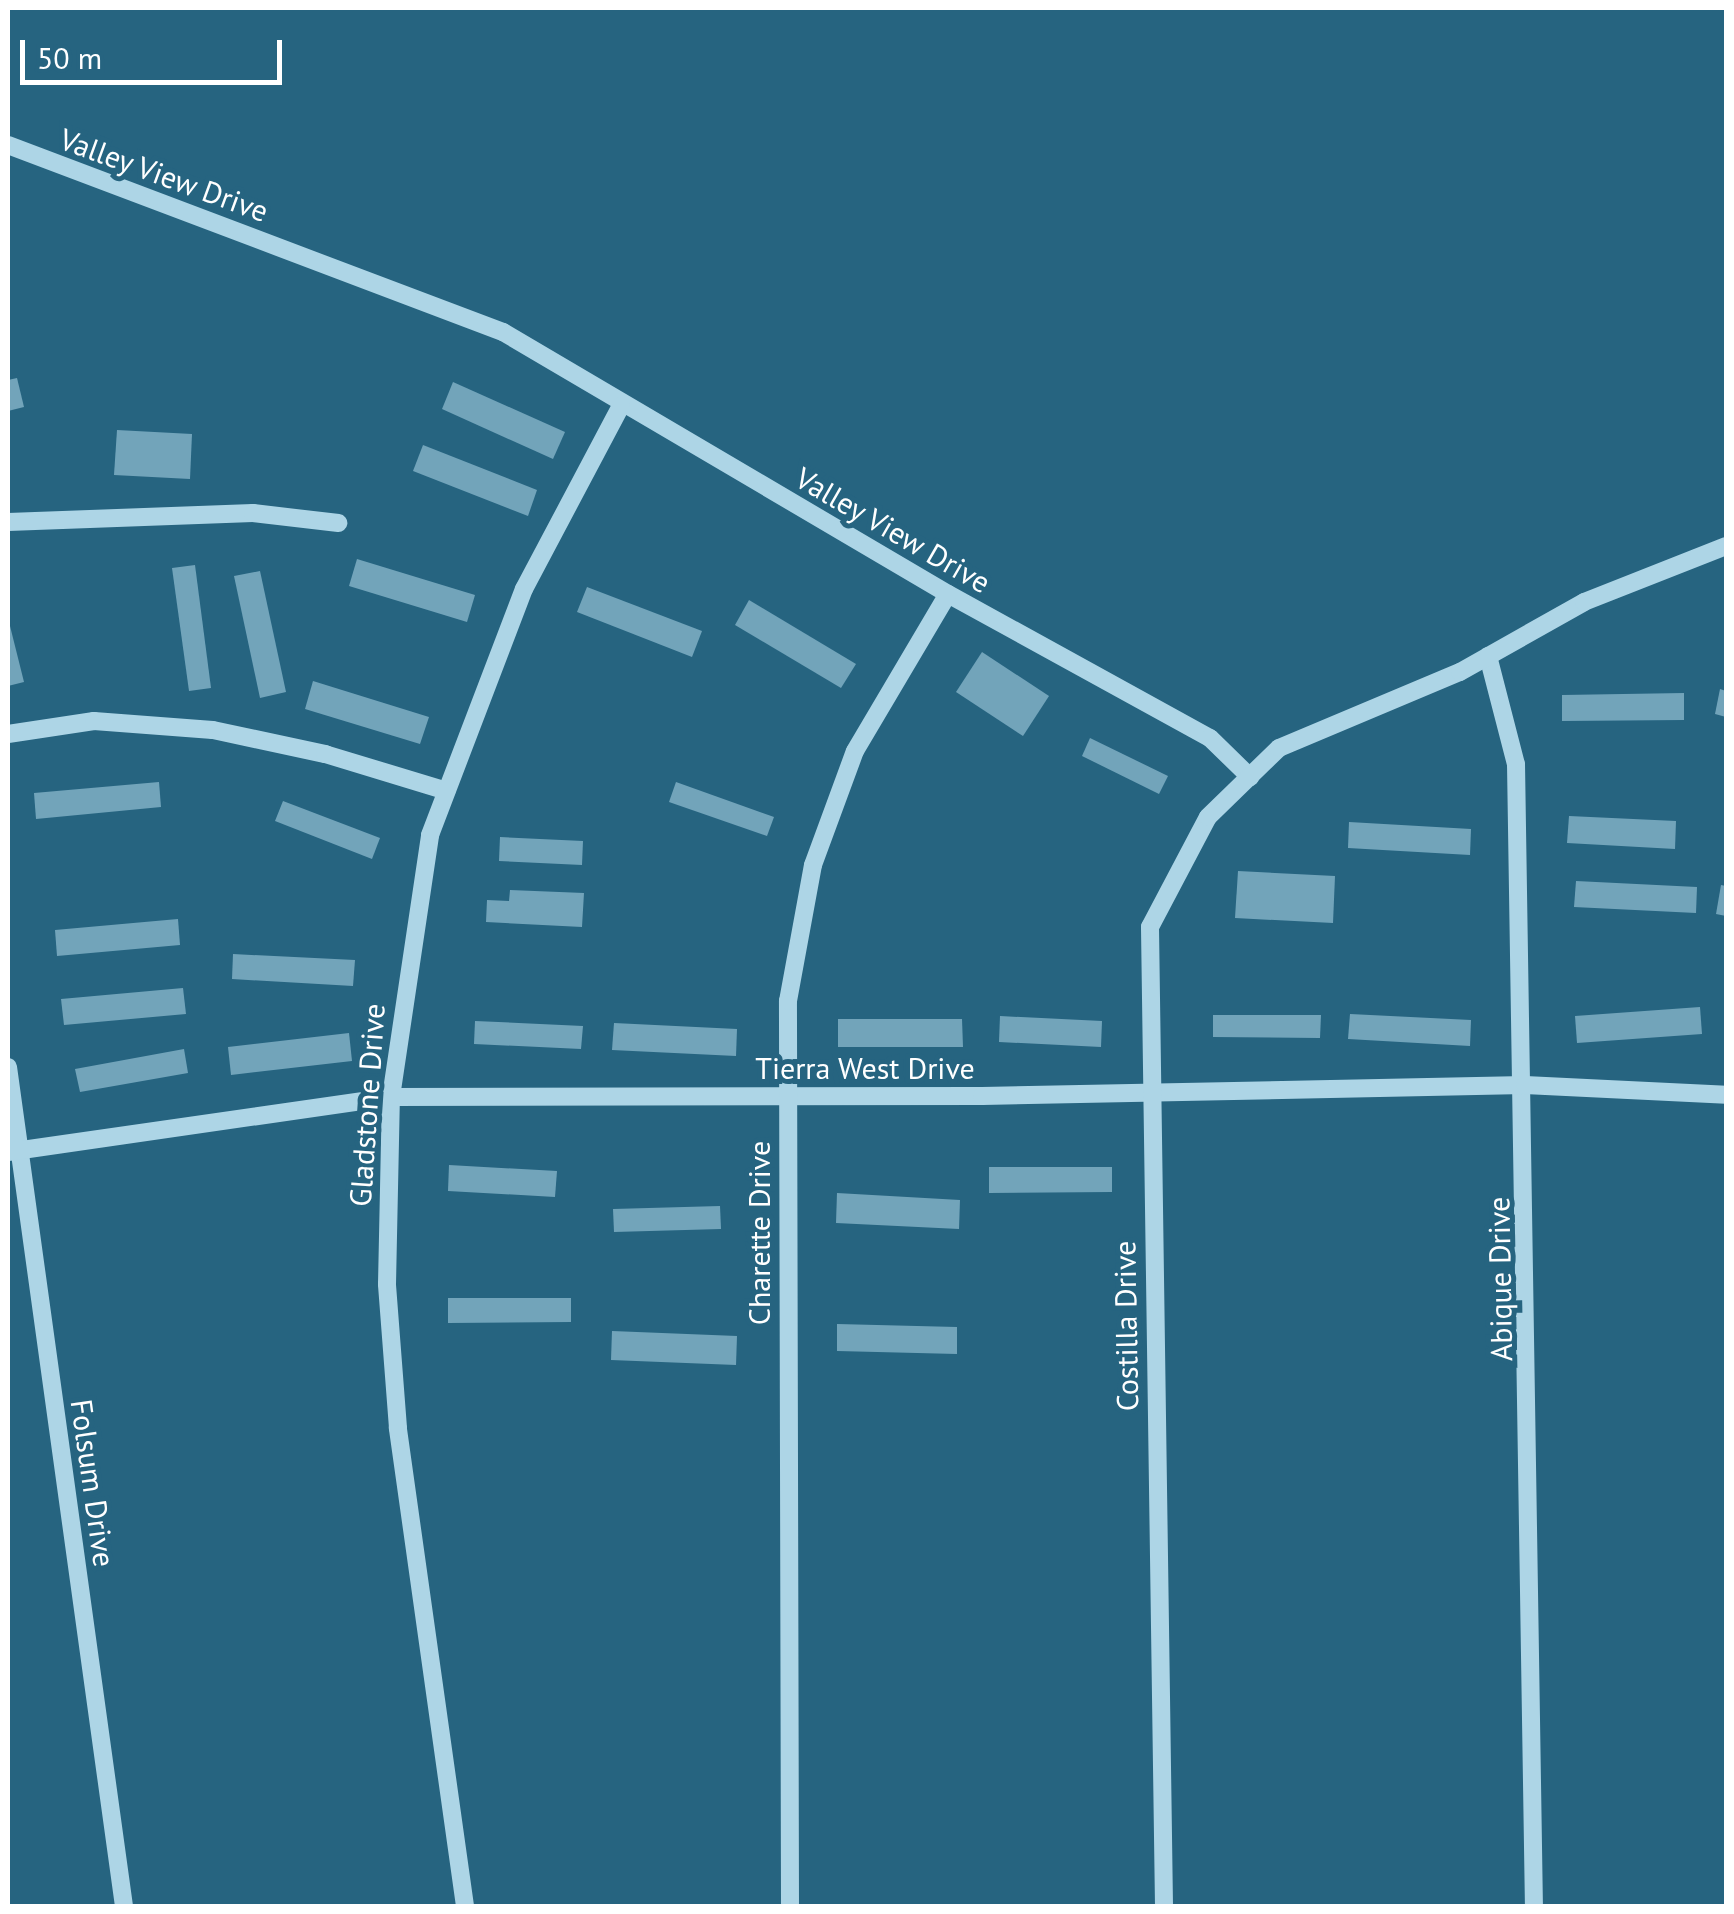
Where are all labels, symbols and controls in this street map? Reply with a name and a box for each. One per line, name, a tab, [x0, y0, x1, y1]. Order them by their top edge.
scale bar	[25, 20, 288, 82]
text: 50 m	[37, 38, 102, 77]
street label: Valley View Drive	[54, 120, 274, 230]
street label: Valley View Drive	[788, 459, 998, 601]
street label: Gladstone Drive	[342, 1002, 392, 1208]
street label: Tierra West Drive	[755, 1050, 975, 1086]
street label: Charette Drive	[741, 1141, 777, 1325]
street label: Abique Drive	[1481, 1196, 1519, 1362]
street label: Costilla Drive	[1107, 1240, 1145, 1412]
street label: Folsum Drive	[63, 1397, 123, 1569]

